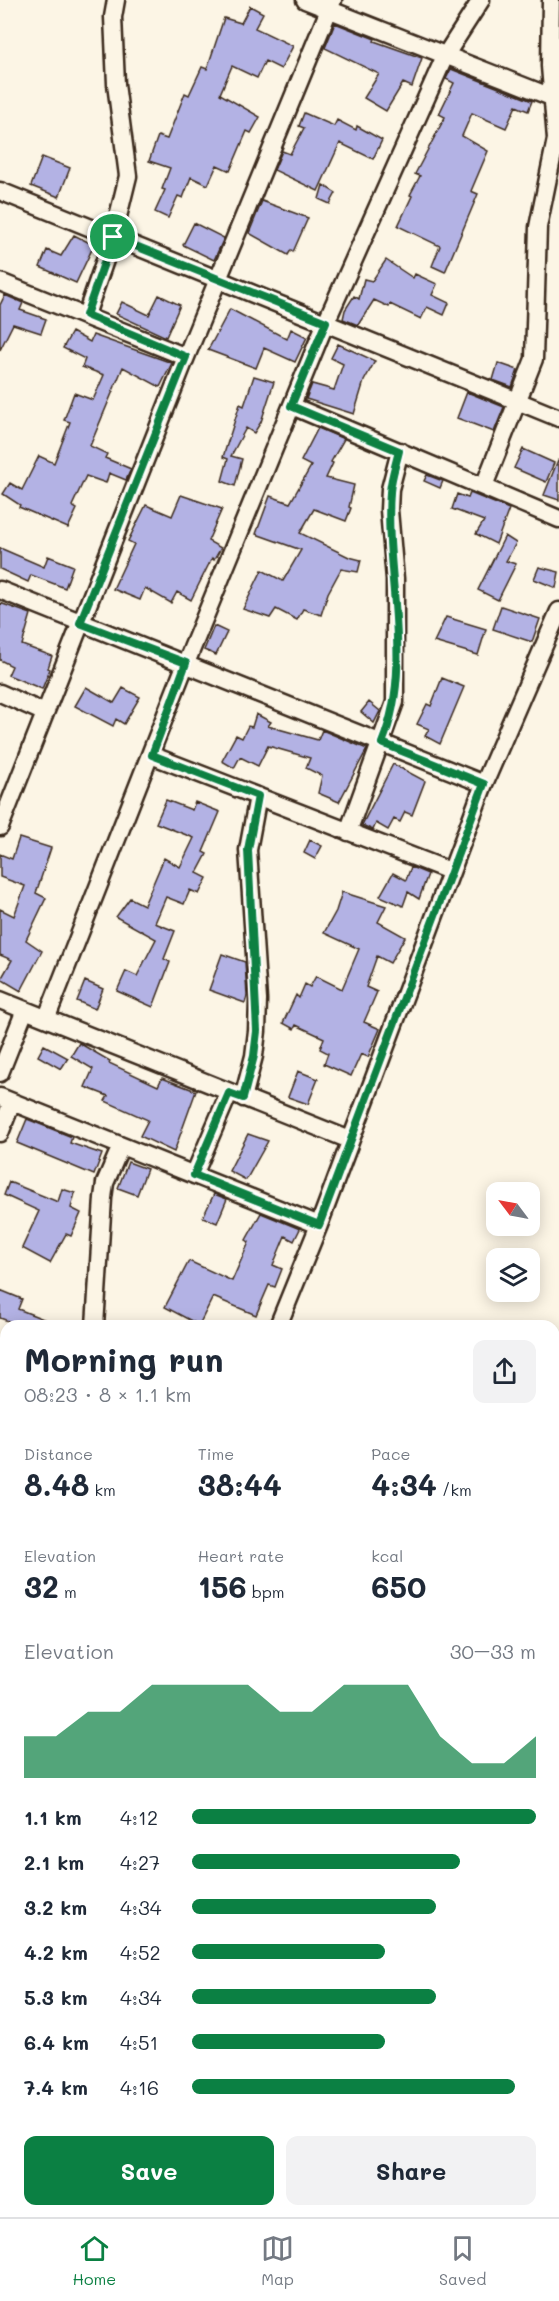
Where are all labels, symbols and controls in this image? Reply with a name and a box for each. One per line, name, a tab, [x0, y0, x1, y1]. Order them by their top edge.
pin	[87, 211, 138, 262]
icon: arrive	[96, 220, 129, 253]
north arrow	[486, 1182, 540, 1236]
map controls	[486, 1182, 540, 1302]
button: layers	[486, 1248, 540, 1302]
text: Morning run	[24, 1337, 224, 1380]
button: share	[473, 1340, 536, 1403]
text: 08:23 · 8 × 1.1 km	[24, 1381, 191, 1407]
text: Distance	[24, 1443, 93, 1464]
text: Time	[198, 1443, 234, 1464]
text: Pace	[371, 1443, 410, 1464]
text: 8.48	[24, 1464, 89, 1504]
text: 38:44	[198, 1464, 282, 1504]
text: 4:34	[371, 1464, 437, 1504]
text: km	[89, 1479, 116, 1500]
text: /km	[437, 1479, 472, 1500]
text: Elevation	[24, 1545, 96, 1566]
text: Heart rate	[198, 1545, 284, 1566]
text: kcal	[371, 1545, 403, 1566]
text: 32	[24, 1566, 59, 1606]
text: 156	[198, 1566, 247, 1606]
text: 650	[371, 1566, 426, 1606]
text: m	[59, 1581, 77, 1602]
text: bpm	[247, 1581, 285, 1602]
text: Elevation	[24, 1638, 114, 1664]
text: 30–33 m	[450, 1638, 536, 1664]
text: 1.1 km	[24, 1804, 82, 1830]
text: 4:12	[120, 1804, 158, 1830]
text: 2.1 km	[24, 1849, 84, 1875]
text: 4:27	[120, 1849, 160, 1875]
text: 3.2 km	[24, 1894, 87, 1920]
text: 4:34	[120, 1894, 161, 1920]
text: 4.2 km	[24, 1939, 88, 1965]
text: 4:52	[120, 1939, 161, 1965]
text: 5.3 km	[24, 1984, 88, 2010]
text: 4:34	[120, 1984, 161, 2010]
text: 6.4 km	[24, 2029, 89, 2055]
text: 4:51	[120, 2029, 159, 2055]
text: 7.4 km	[24, 2074, 88, 2100]
text: 4:16	[120, 2074, 159, 2100]
button: Save	[24, 2136, 274, 2205]
button: Share	[286, 2136, 536, 2205]
tab: Home	[72, 2232, 116, 2289]
tab: Map	[261, 2232, 294, 2289]
tab: Saved	[439, 2232, 486, 2289]

